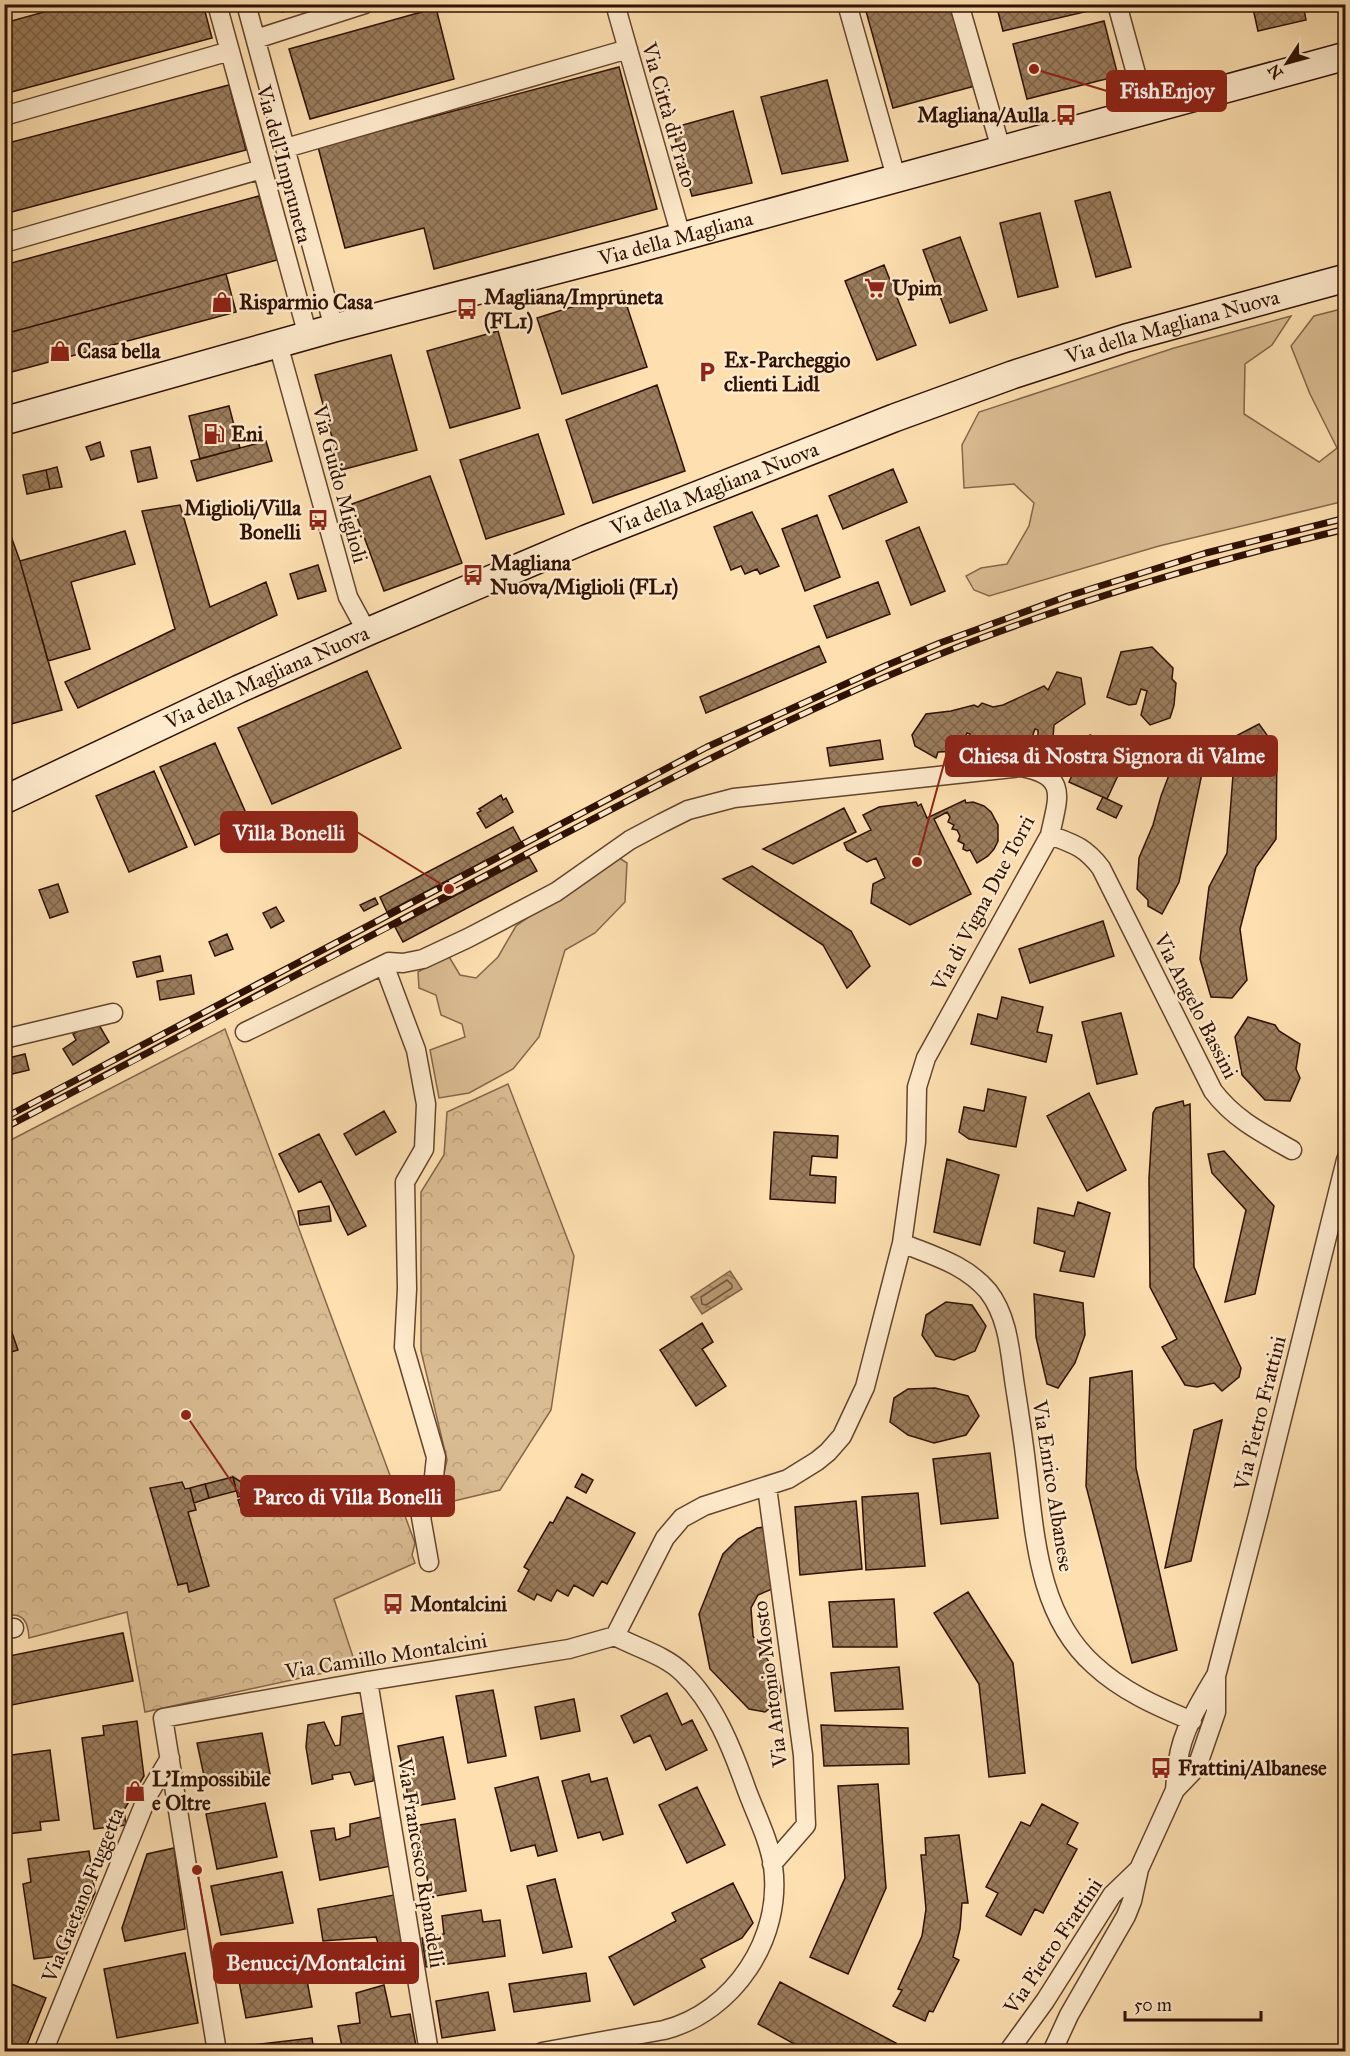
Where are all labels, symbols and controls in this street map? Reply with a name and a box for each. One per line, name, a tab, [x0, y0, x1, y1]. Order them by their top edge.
north arrow	[1257, 33, 1317, 93]
street label: Via Città di Prato	[636, 39, 702, 191]
text: N	[1263, 60, 1287, 83]
callout: FishEnjoy	[1107, 71, 1226, 111]
text: FishEnjoy	[1119, 77, 1216, 104]
street label: Via dell'Impruneta	[250, 81, 318, 246]
place label: Magliana/Aulla	[917, 102, 1050, 128]
bus stop icon: Magliana/Aulla	[1054, 103, 1078, 127]
street label: Via della Magliana	[595, 205, 756, 272]
place label: Upim	[892, 275, 943, 301]
supermarket icon: Upim	[863, 276, 887, 300]
place label: Magliana/Impruneta (FL1)	[484, 284, 664, 334]
street label: Via della Magliana Nuova	[1061, 284, 1282, 370]
place label: Risparmio Casa	[239, 289, 374, 315]
shop icon: Risparmio Casa	[210, 290, 234, 314]
bus stop icon: Magliana/Impruneta (FL1)	[455, 297, 479, 321]
place label: Casa bella	[77, 338, 162, 364]
shop icon: Casa bella	[48, 339, 72, 363]
place label: Ex-Parcheggio clienti Lidl	[724, 347, 851, 397]
parking icon: Ex-Parcheggio clienti Lidl	[695, 360, 719, 384]
street label: Via Guido Miglioli	[306, 401, 374, 566]
place label: Eni	[231, 421, 263, 447]
fuel station icon: Eni	[202, 422, 226, 446]
street label: Via della Magliana Nuova	[606, 436, 822, 541]
place label: Miglioli/Villa Bonelli	[184, 495, 302, 545]
bus stop icon: Miglioli/Villa Bonelli	[306, 508, 330, 532]
place label: Magliana Nuova/Miglioli (FL1)	[490, 550, 678, 600]
bus stop icon: Magliana Nuova/Miglioli (FL1)	[461, 563, 485, 587]
street label: Via della Magliana Nuova	[160, 620, 373, 736]
callout: Chiesa di Nostra Signora di Valme	[946, 736, 1277, 776]
text: Chiesa di Nostra Signora di Valme	[959, 742, 1265, 769]
street label: Via di Vigna Due Torri	[925, 810, 1040, 996]
callout: Villa Bonelli	[221, 812, 357, 852]
text: Villa Bonelli	[232, 819, 346, 846]
street label: Via Angelo Bassini	[1148, 928, 1244, 1083]
street label: Via Pietro Frattini	[1228, 1333, 1292, 1494]
street label: Via Enrico Albanese	[1026, 1397, 1079, 1574]
callout: Parco di Villa Bonelli	[241, 1476, 454, 1516]
text: Parco di Villa Bonelli	[254, 1483, 443, 1510]
place label: Montalcini	[410, 1591, 507, 1617]
bus stop icon: Montalcini	[381, 1592, 405, 1616]
street label: Via Antonio Mosto	[747, 1599, 793, 1770]
street label: Via Camillo Montalcini	[282, 1627, 489, 1685]
street label: Via Francesco Ripandelli	[391, 1755, 450, 1970]
place label: Frattini/Albanese	[1178, 1755, 1327, 1781]
bus stop icon: Frattini/Albanese	[1149, 1756, 1173, 1780]
place label: L'Impossibile e Oltre	[152, 1766, 270, 1816]
shop icon: L'Impossibile e Oltre	[123, 1779, 147, 1803]
street label: Via Gaetano Fuggetta	[36, 1804, 130, 1987]
street label: Via Pietro Frattini	[997, 1873, 1108, 2020]
callout: Benucci/Montalcini	[214, 1943, 418, 1983]
text: Benucci/Montalcini	[226, 1949, 407, 1976]
scale bar	[1125, 1984, 1262, 2022]
text: 50 m	[1134, 1994, 1172, 2016]

